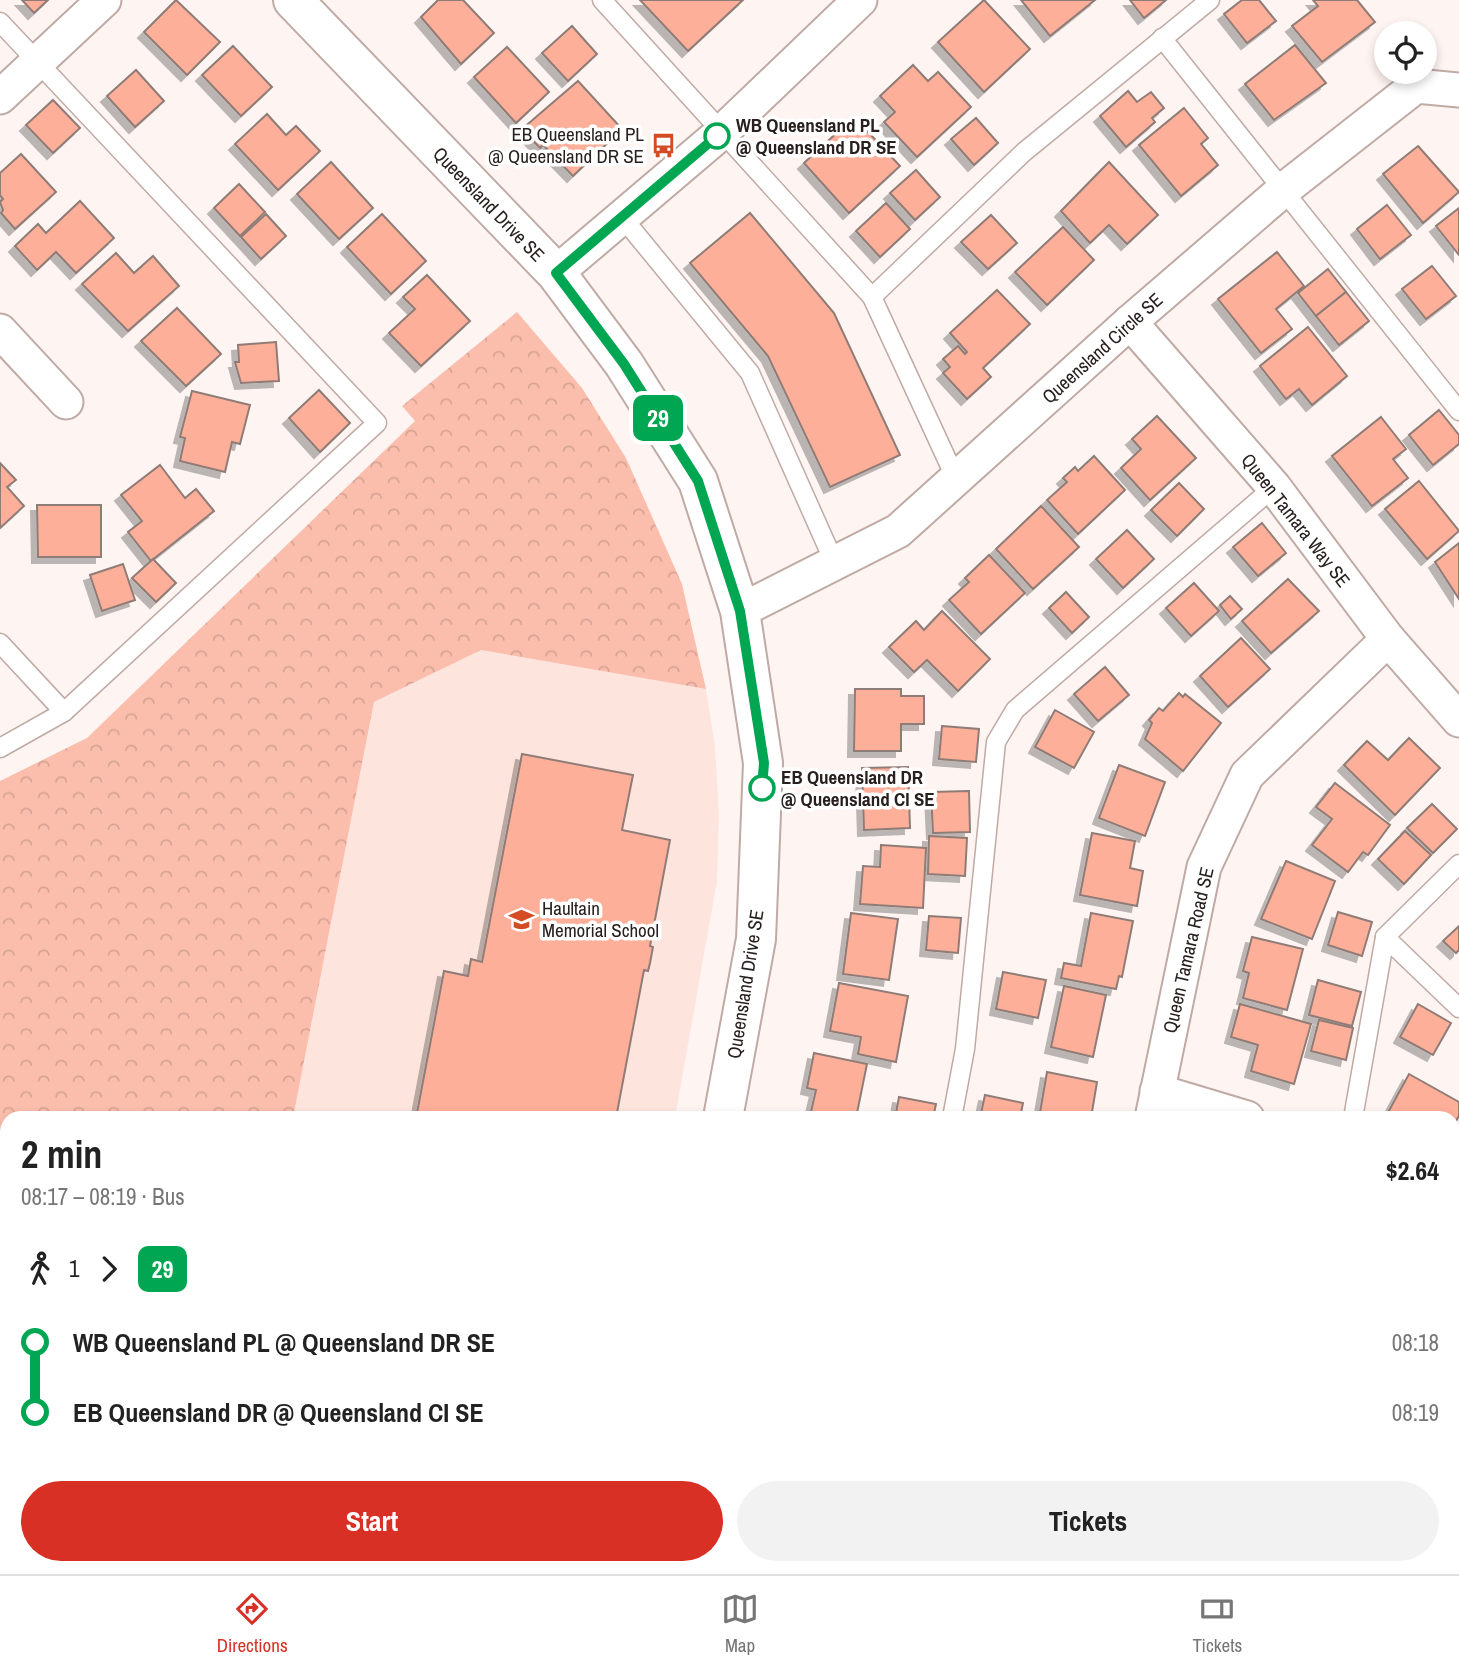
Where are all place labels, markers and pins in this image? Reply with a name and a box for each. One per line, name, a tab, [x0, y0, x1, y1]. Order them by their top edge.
place label: WB Queensland PL @ Queensland DR SE	[736, 112, 897, 160]
place label: EB Queensland PL @ Queensland DR SE	[488, 121, 644, 169]
marker: WB Queensland PL @ Queensland DR SE	[704, 123, 730, 149]
bus stop icon: EB Queensland PL @ Queensland DR SE	[650, 131, 678, 159]
place label: EB Queensland DR @ Queensland CI SE	[781, 764, 935, 812]
marker: EB Queensland DR @ Queensland CI SE	[749, 775, 775, 801]
place label: Haultain Memorial School	[542, 895, 659, 943]
school or university icon: Haultain Memorial School	[508, 905, 536, 933]

